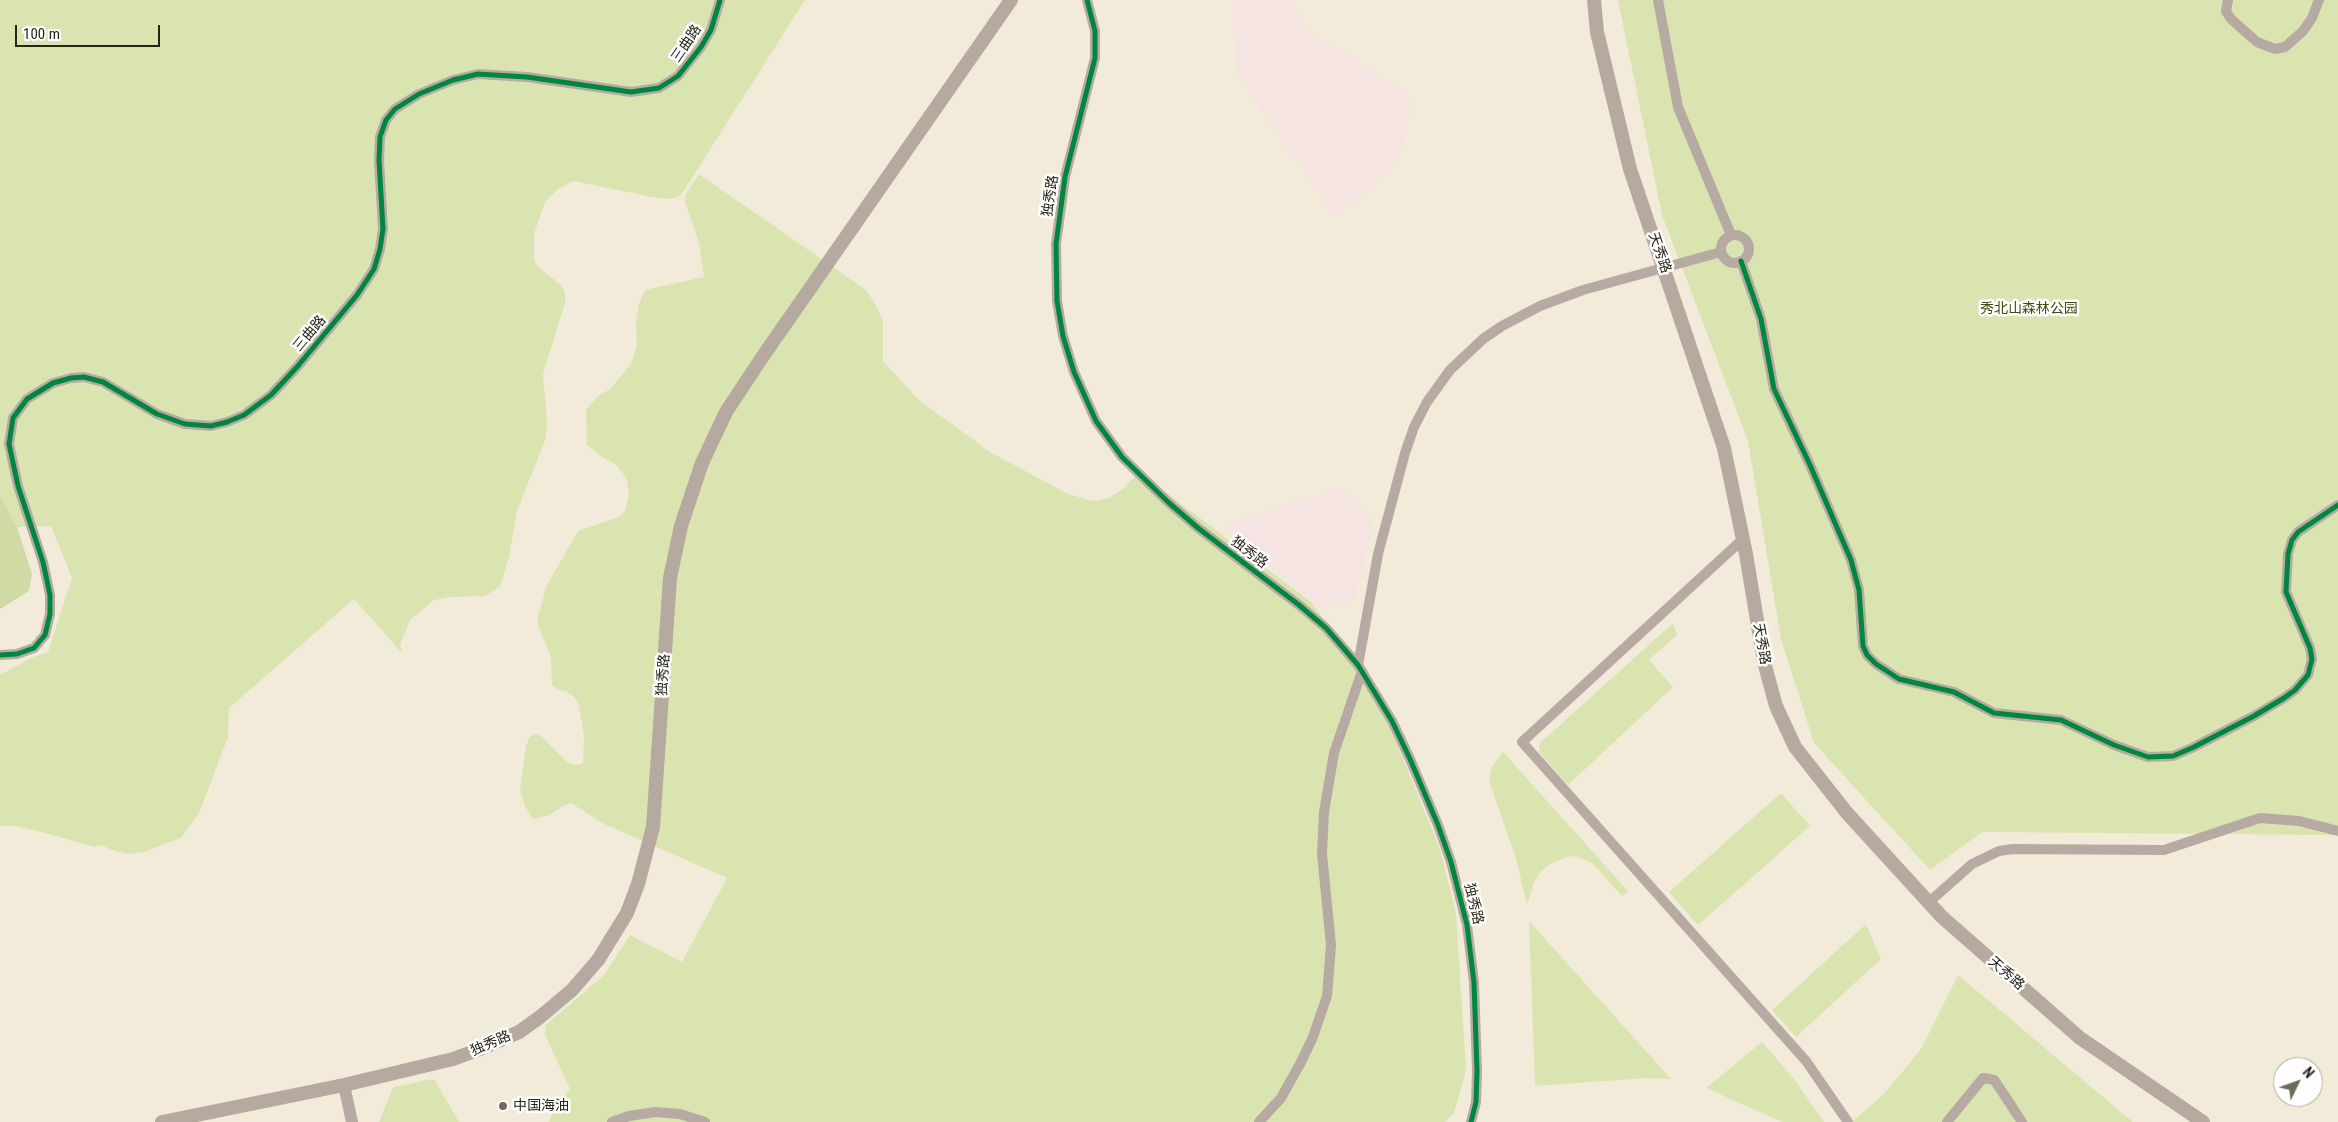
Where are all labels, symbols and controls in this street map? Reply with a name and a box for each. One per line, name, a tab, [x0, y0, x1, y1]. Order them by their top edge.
scale bar	[18, 15, 162, 47]
street label: 三曲路	[668, 22, 706, 66]
text: 100 m	[23, 25, 60, 43]
street label: 独秀路	[1039, 174, 1063, 218]
street label: 天秀路	[1644, 230, 1674, 276]
park label: 秀北山森林公园	[1980, 301, 2078, 317]
street label: 三曲路	[290, 313, 330, 355]
street label: 独秀路	[1227, 533, 1271, 573]
street label: 天秀路	[1749, 622, 1773, 666]
street label: 独秀路	[654, 653, 674, 697]
street label: 独秀路	[1460, 882, 1486, 926]
street label: 天秀路	[1985, 954, 2027, 994]
street label: 独秀路	[468, 1028, 514, 1060]
north arrow	[2273, 1057, 2323, 1107]
text: N	[2300, 1064, 2317, 1081]
place label: 中国海油	[513, 1098, 569, 1114]
marker: 中国海油	[497, 1100, 509, 1112]

